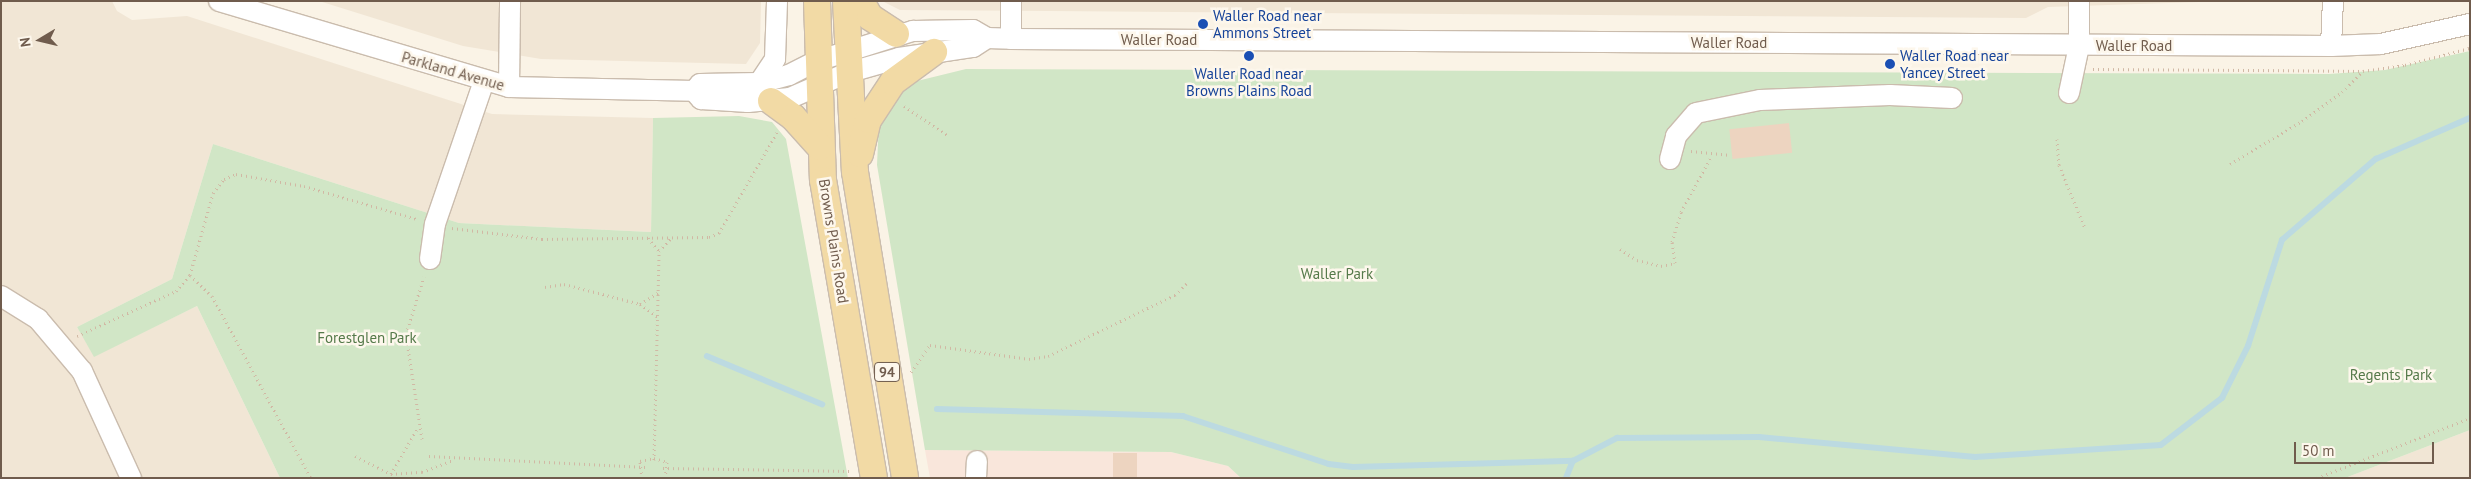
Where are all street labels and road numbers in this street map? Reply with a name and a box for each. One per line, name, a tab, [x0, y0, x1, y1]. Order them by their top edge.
street label: Waller Road	[1121, 31, 1197, 49]
street label: Waller Road	[1691, 34, 1767, 52]
street label: Waller Road	[2096, 37, 2172, 55]
street label: Parkland Avenue	[399, 48, 507, 94]
street label: Browns Plains Road	[815, 177, 853, 305]
road number: 94	[873, 361, 901, 384]

